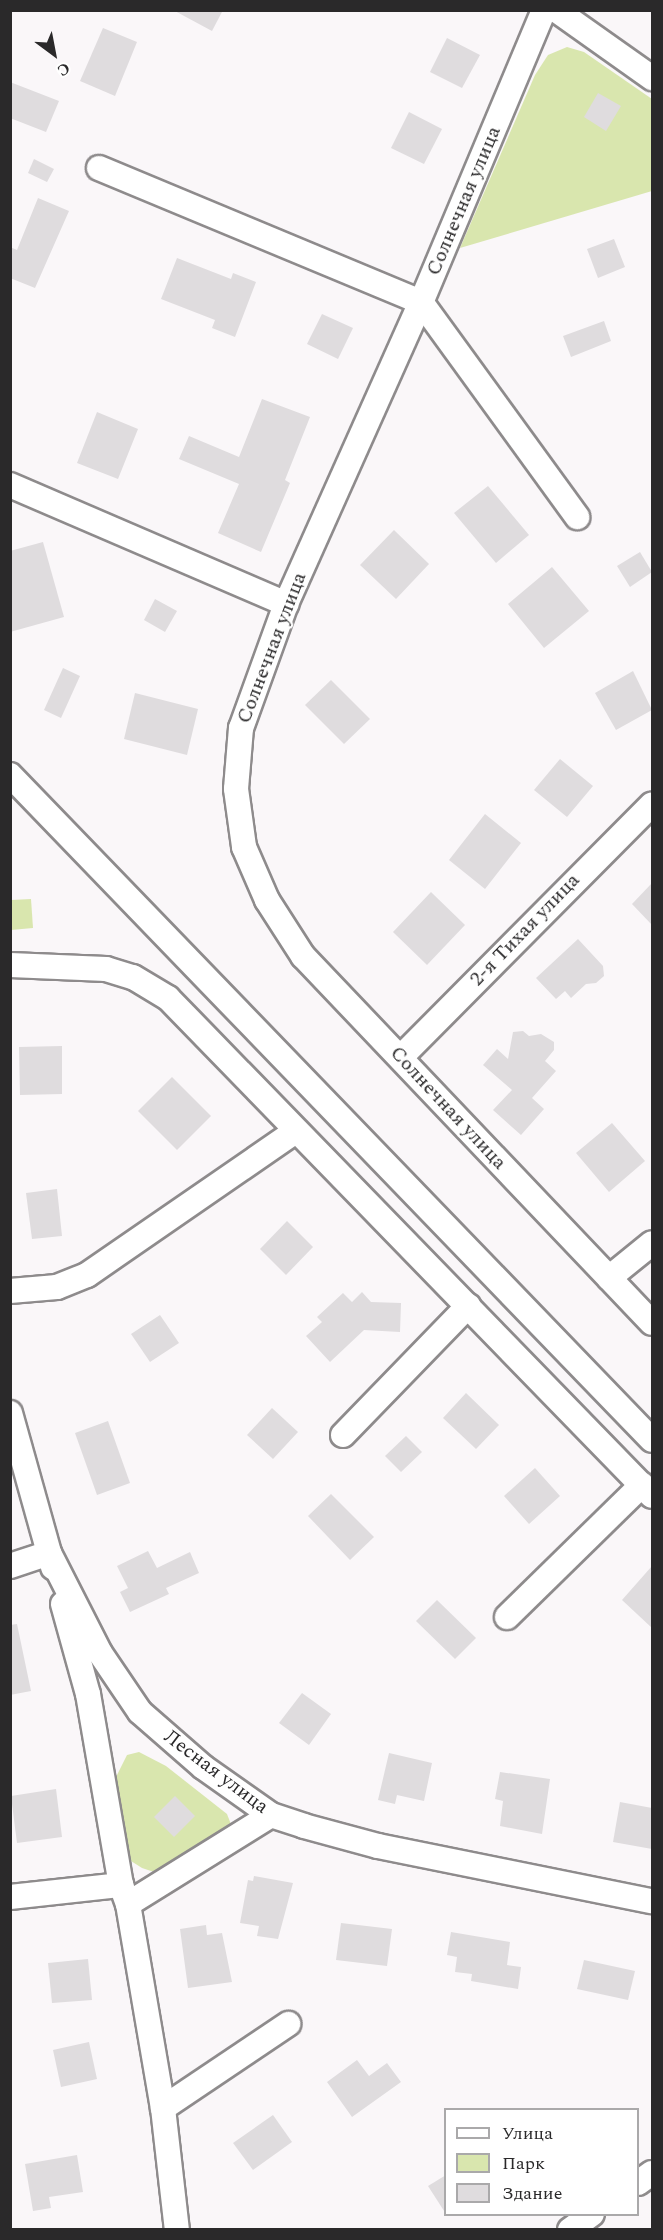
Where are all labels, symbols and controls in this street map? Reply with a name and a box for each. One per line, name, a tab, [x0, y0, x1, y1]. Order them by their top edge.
north arrow	[24, 24, 84, 84]
text: С	[52, 56, 75, 82]
street label: Солнечная улица	[422, 123, 506, 279]
street label: Солнечная улица	[232, 569, 312, 727]
street label: 2-я Тихая улица	[465, 869, 585, 991]
street label: Солнечная улица	[385, 1041, 511, 1175]
street label: Лесная улица	[159, 1725, 273, 1819]
legend	[444, 2108, 639, 2216]
text: Улица	[502, 2120, 553, 2147]
text: Парк	[502, 2150, 545, 2177]
text: Здание	[502, 2180, 562, 2207]

